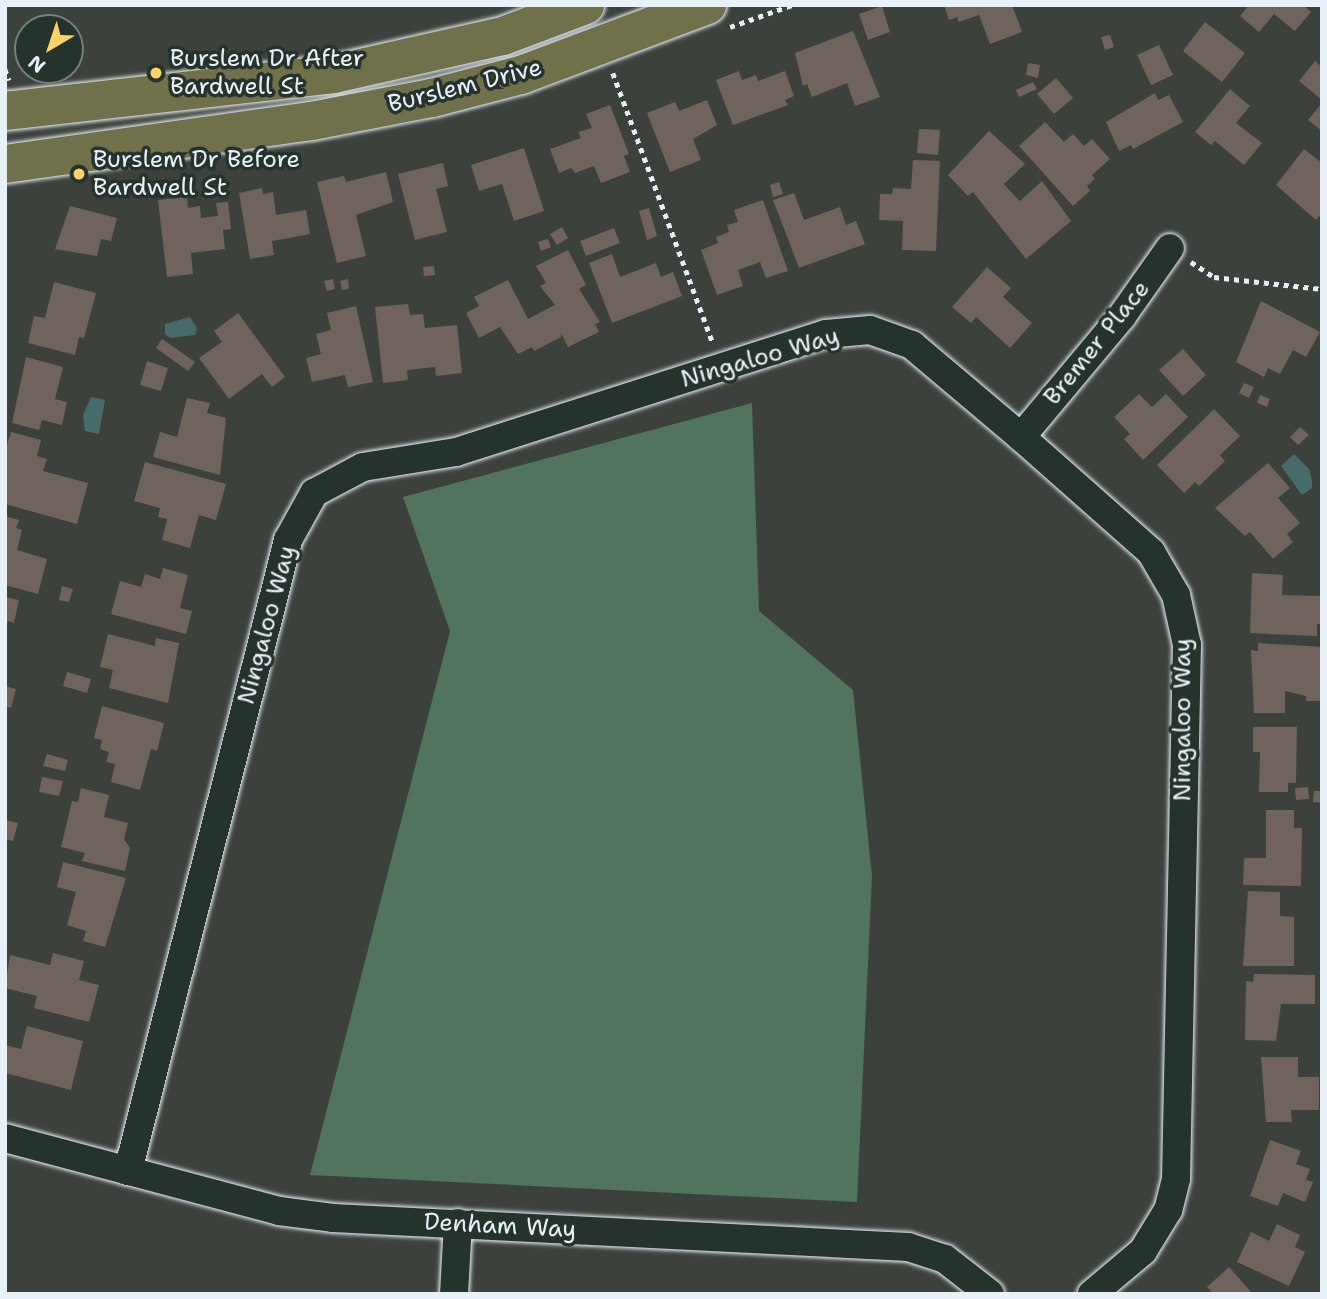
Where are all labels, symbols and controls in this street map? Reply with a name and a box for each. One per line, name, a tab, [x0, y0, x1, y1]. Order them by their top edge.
north arrow	[14, 14, 84, 84]
place label: Burslem Dr After Bardwell St	[170, 45, 364, 101]
text: N	[23, 50, 50, 79]
street label: Burslem Drive	[385, 53, 545, 119]
marker: Burslem Dr After Bardwell St	[148, 65, 164, 81]
place label: Burslem Dr Before Bardwell St	[93, 146, 300, 202]
marker: Burslem Dr Before Bardwell St	[71, 166, 87, 182]
street label: Bremer Place	[1038, 275, 1156, 411]
street label: Ningaloo Way	[678, 322, 842, 394]
street label: Ningaloo Way	[232, 542, 302, 708]
street label: Ningaloo Way	[1169, 638, 1197, 802]
street label: Denham Way	[423, 1208, 577, 1244]

